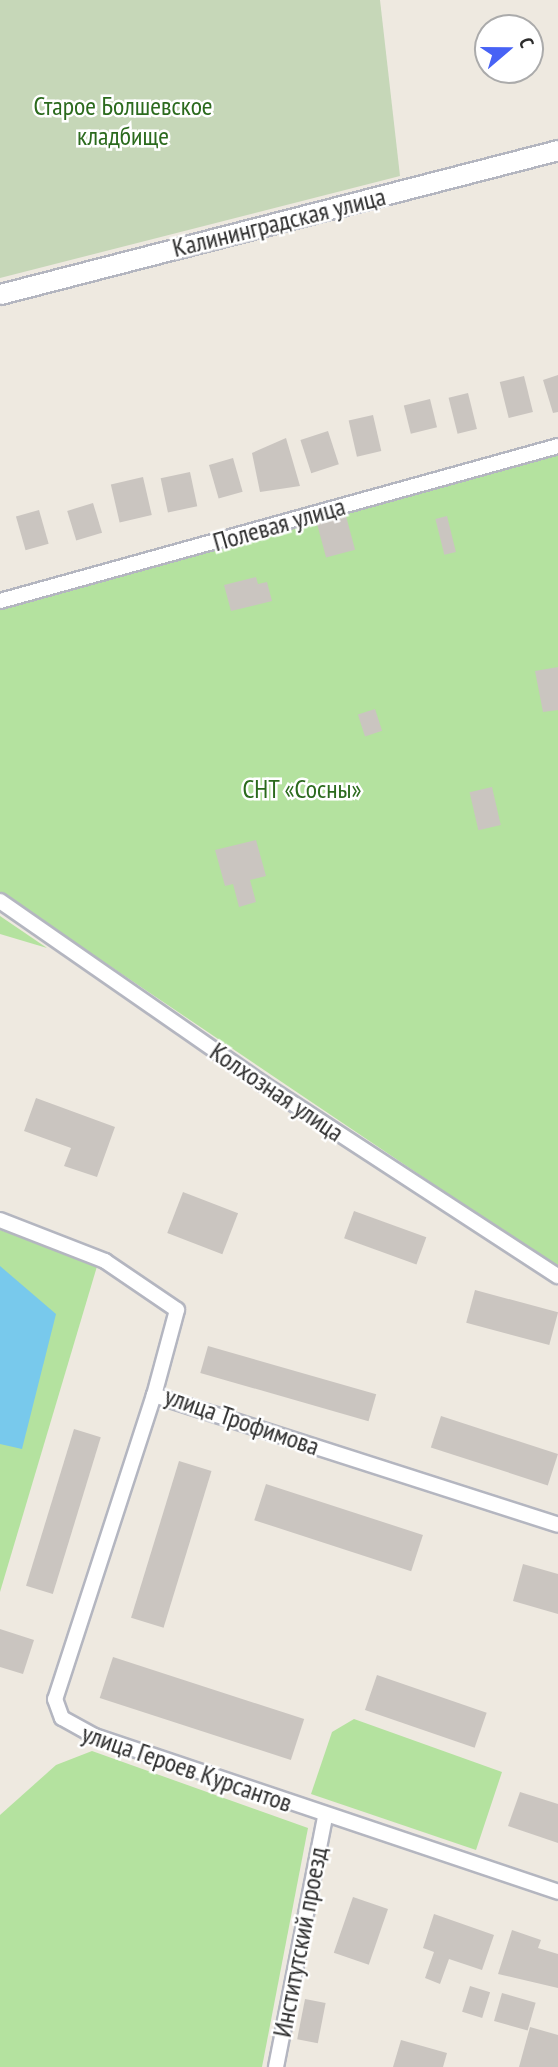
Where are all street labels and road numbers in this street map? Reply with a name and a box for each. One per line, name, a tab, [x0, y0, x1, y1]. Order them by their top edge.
street label: Калининградская улица	[169, 180, 389, 264]
street label: Полевая улица	[209, 490, 349, 558]
street label: Колхозная улица	[204, 1036, 350, 1148]
street label: улица Трофимова	[160, 1380, 324, 1462]
street label: улица Героев Курсантов	[78, 1717, 296, 1819]
street label: Институтский проезд	[266, 1844, 334, 2040]

